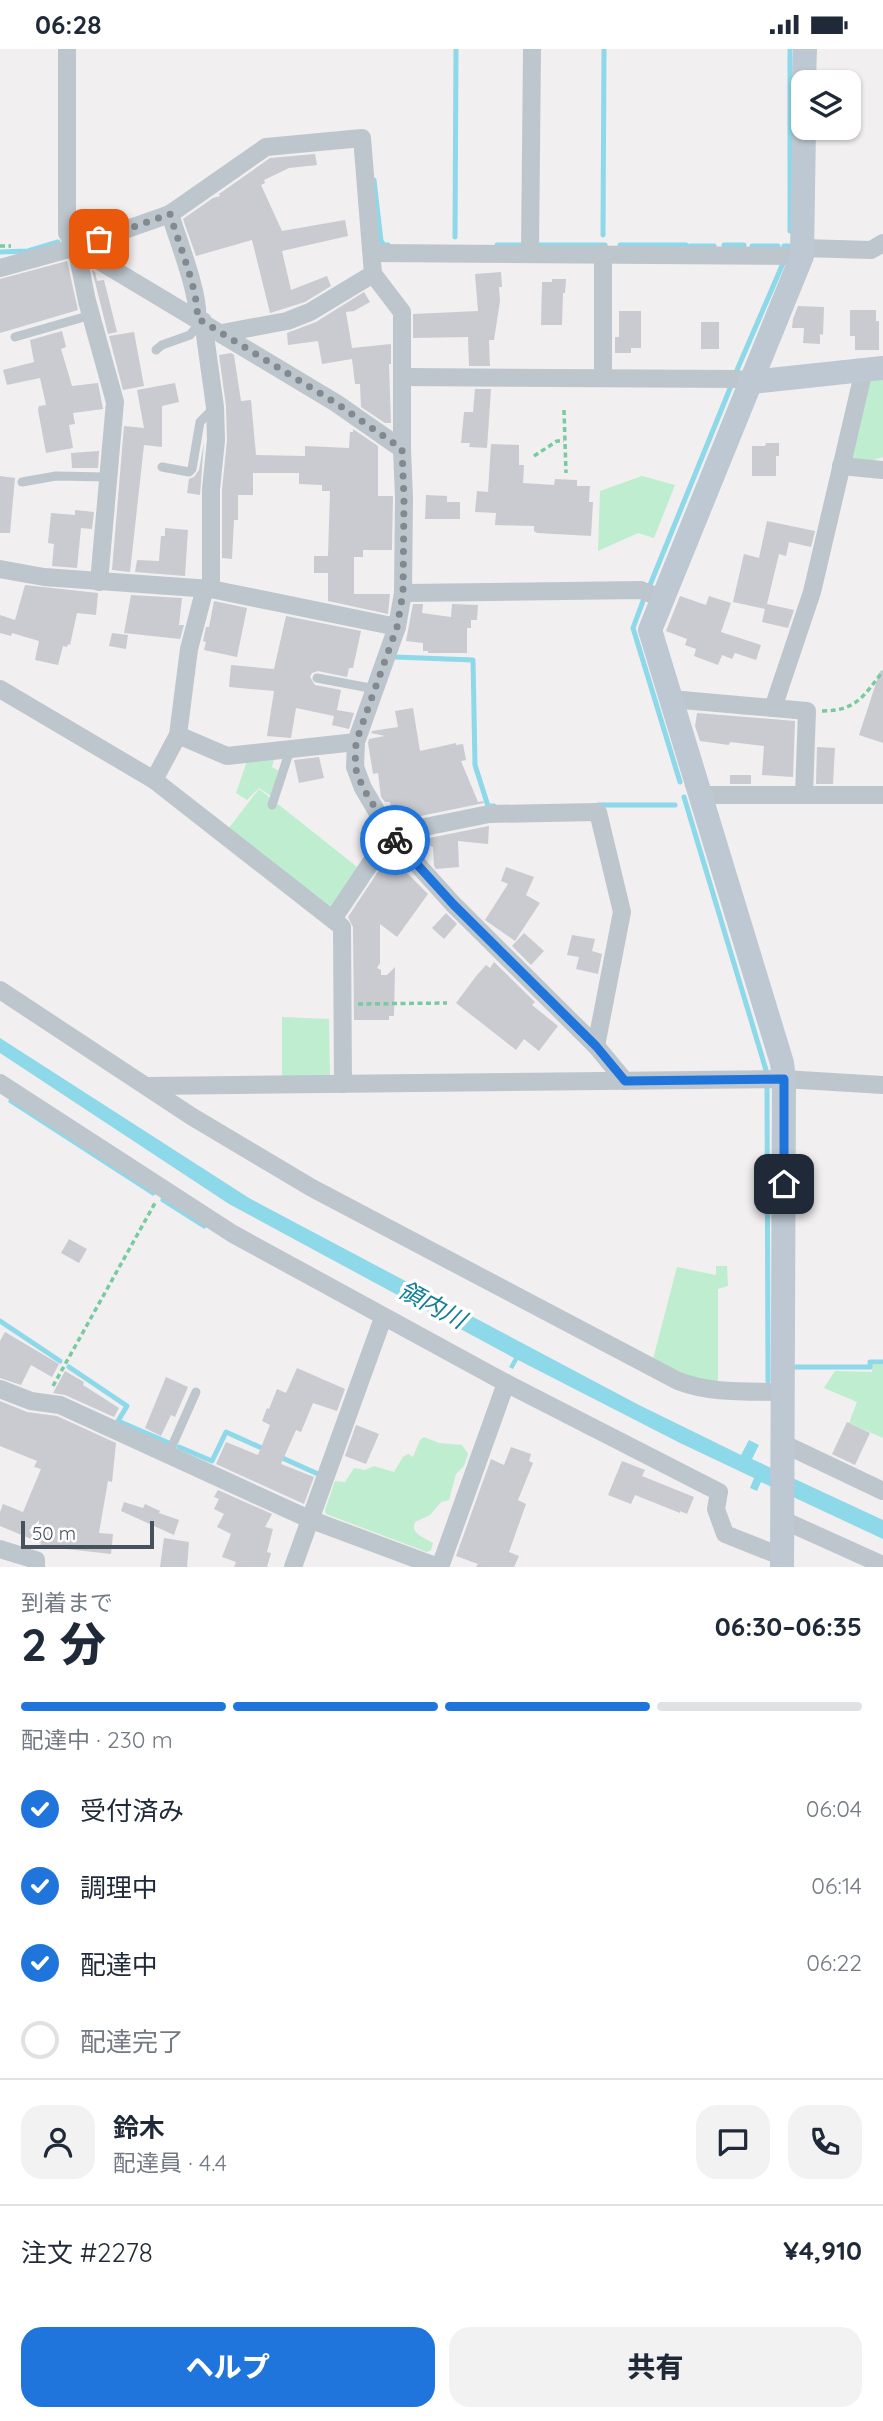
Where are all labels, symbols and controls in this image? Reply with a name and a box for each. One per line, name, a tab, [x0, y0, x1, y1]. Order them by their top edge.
text: 06:28	[35, 8, 101, 41]
map controls	[791, 70, 861, 140]
button: layers	[791, 70, 861, 140]
pin	[69, 209, 129, 269]
icon: bag	[80, 220, 118, 258]
courier	[360, 805, 430, 875]
icon: bike	[376, 821, 414, 859]
pin	[754, 1154, 814, 1214]
icon: home	[765, 1165, 803, 1203]
water label: 領内川	[394, 1274, 474, 1336]
scale bar	[21, 1518, 154, 1550]
text: 50 m	[32, 1521, 76, 1545]
text: 到着まで	[21, 1588, 113, 1617]
text: 06:30–06:35	[715, 1610, 862, 1643]
text: 2 分	[21, 1615, 106, 1673]
text: 配達中 · 230 m	[21, 1725, 173, 1754]
icon: check	[21, 1790, 59, 1828]
text: 受付済み	[80, 1794, 184, 1827]
text: 06:04	[806, 1794, 862, 1823]
icon: check	[21, 1867, 59, 1905]
text: 調理中	[80, 1871, 158, 1904]
text: 06:14	[811, 1871, 862, 1900]
icon: check	[21, 1944, 59, 1982]
text: 配達中	[80, 1948, 158, 1981]
text: 06:22	[806, 1948, 862, 1977]
text: 配達完了	[80, 2025, 184, 2058]
button: person	[21, 2105, 95, 2179]
button: chat	[696, 2105, 770, 2179]
button: phone	[788, 2105, 862, 2179]
text: 鈴木	[113, 2111, 165, 2144]
text: 配達員 · 4.4	[113, 2148, 227, 2177]
text: ¥4,910	[783, 2234, 862, 2267]
text: 注文 #2278	[21, 2236, 153, 2269]
button: ヘルプ	[21, 2327, 435, 2407]
button: 共有	[449, 2327, 862, 2407]

